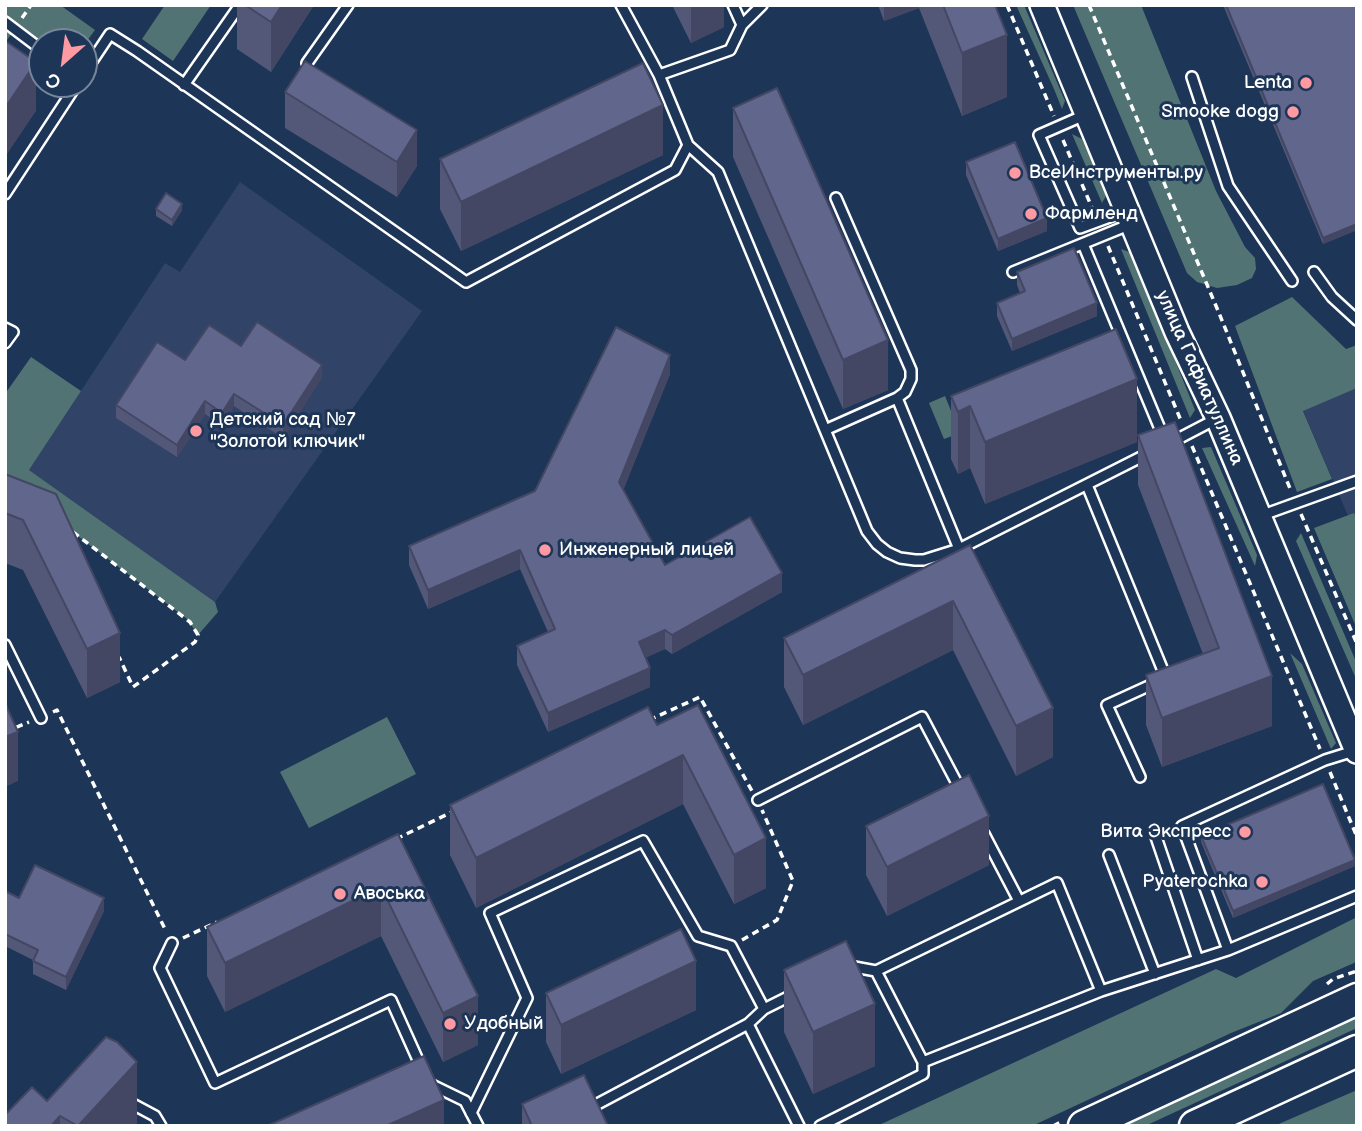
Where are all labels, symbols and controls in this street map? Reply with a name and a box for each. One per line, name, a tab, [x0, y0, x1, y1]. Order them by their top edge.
north arrow	[28, 28, 98, 98]
text: С	[43, 67, 65, 93]
place label: Lenta	[1244, 72, 1292, 94]
marker: Lenta	[1298, 75, 1314, 91]
place label: Smooke dogg	[1161, 101, 1279, 123]
marker: Smooke dogg	[1285, 104, 1301, 120]
place label: ВсеИнструменты.ру	[1029, 162, 1203, 184]
marker: ВсеИнструменты.ру	[1007, 165, 1023, 181]
place label: Фармленд	[1045, 203, 1138, 225]
marker: Фармленд	[1023, 206, 1039, 222]
street label: улица Гафиатуллина	[1150, 287, 1248, 469]
place label: Детский сад №7 "Золотой ключик"	[210, 409, 365, 453]
marker: Детский сад №7 "Золотой ключик"	[188, 423, 204, 439]
place label: Инженерный лицей	[559, 539, 734, 561]
marker: Инженерный лицей	[537, 542, 553, 558]
place label: Вита Экспресс	[1101, 821, 1231, 843]
marker: Вита Экспресс	[1237, 824, 1253, 840]
place label: Pyaterochka	[1142, 871, 1248, 893]
marker: Pyaterochka	[1254, 874, 1270, 890]
place label: Авоська	[354, 883, 425, 905]
marker: Авоська	[332, 886, 348, 902]
place label: Удобный	[464, 1013, 544, 1035]
marker: Удобный	[442, 1016, 458, 1032]

